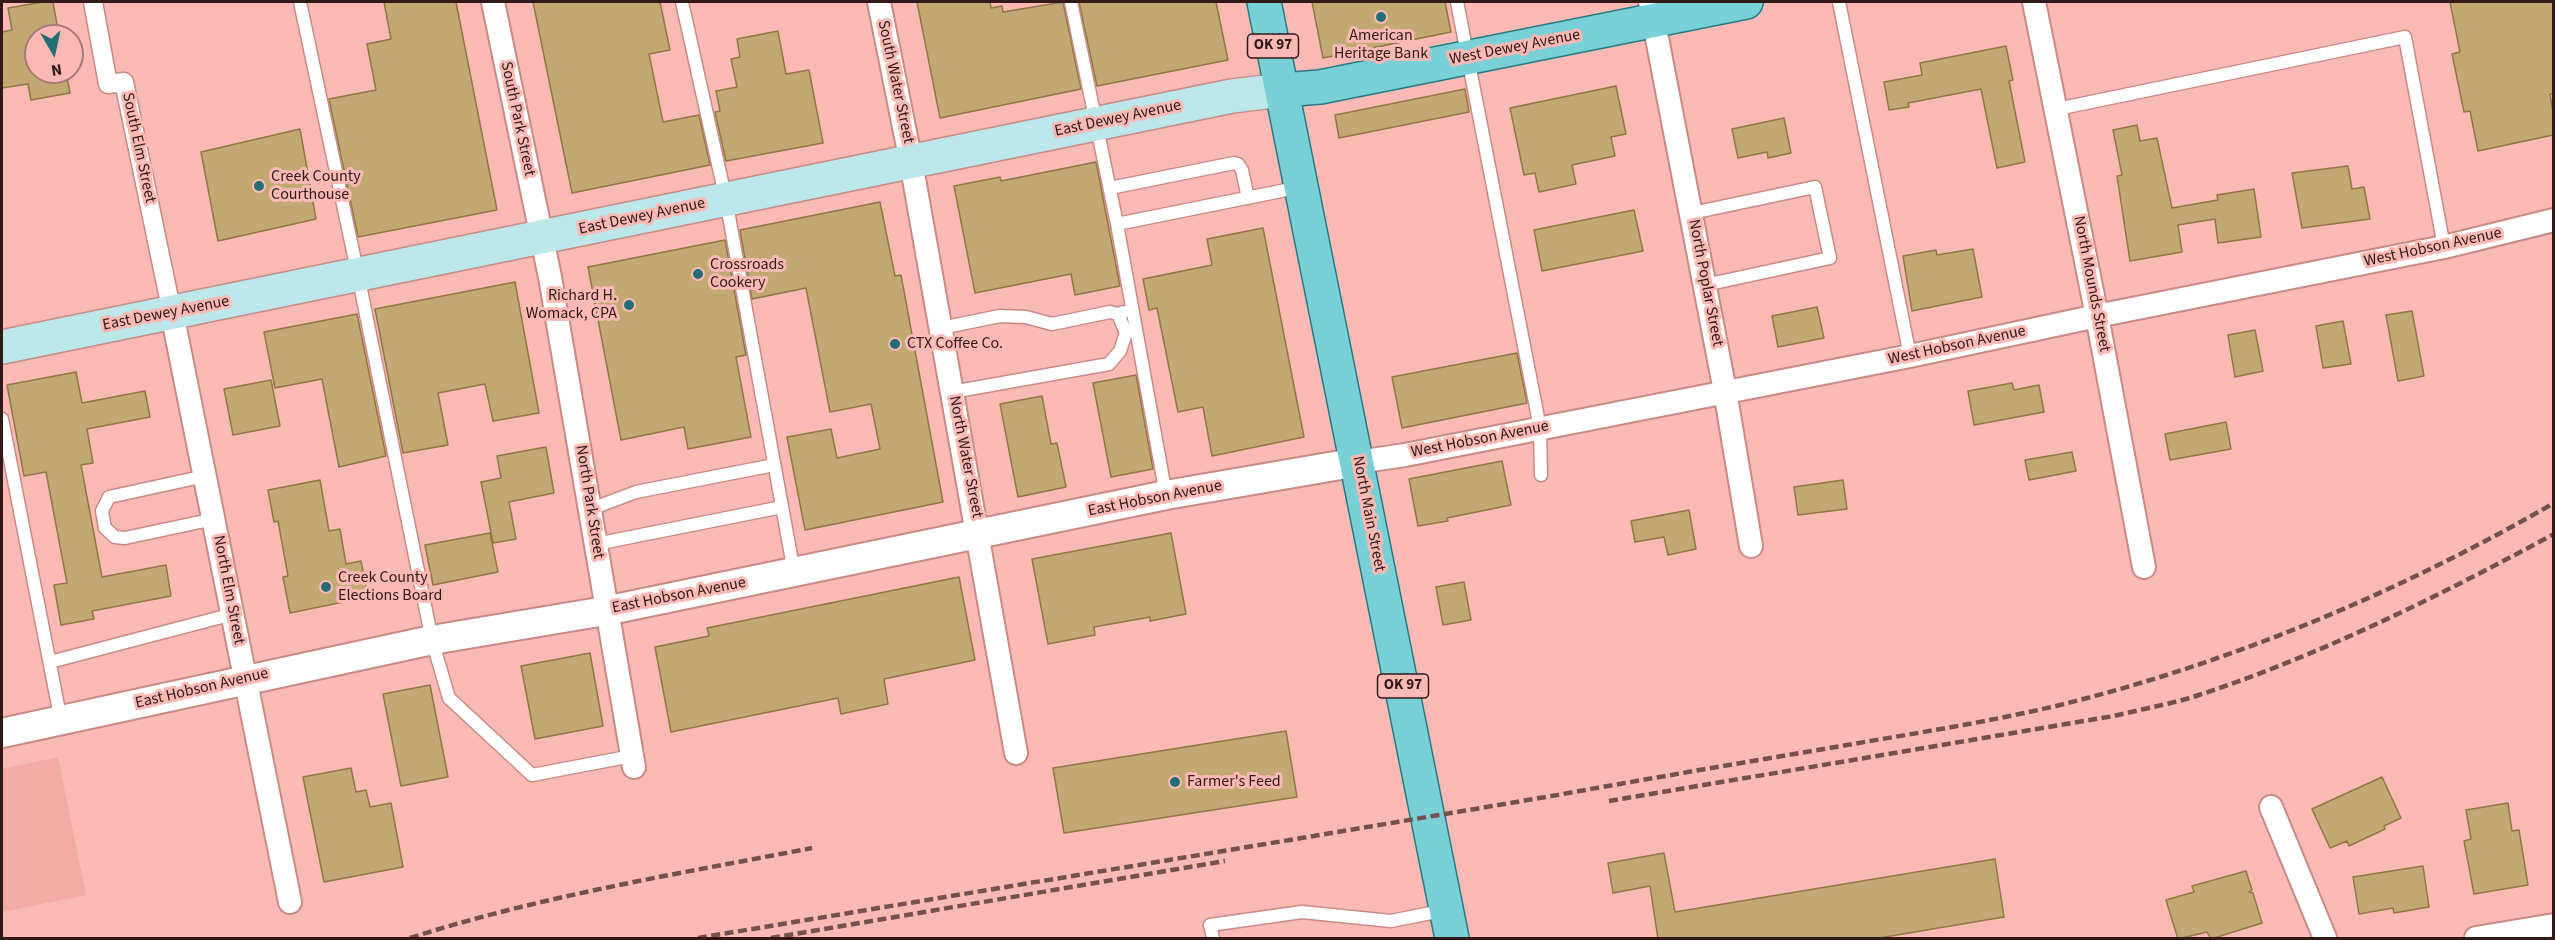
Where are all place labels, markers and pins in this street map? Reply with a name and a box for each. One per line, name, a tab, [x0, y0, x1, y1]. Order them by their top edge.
marker: American Heritage Bank	[1374, 10, 1388, 24]
place label: American Heritage Bank	[1334, 26, 1428, 64]
place label: Creek County Courthouse	[271, 167, 361, 205]
marker: Creek County Courthouse	[252, 179, 266, 193]
place label: Crossroads Cookery	[710, 255, 784, 293]
marker: Crossroads Cookery	[691, 267, 705, 281]
place label: Richard H. Womack, CPA	[526, 286, 617, 324]
marker: Richard H. Womack, CPA	[622, 298, 636, 312]
place label: CTX Coffee Co.	[907, 334, 1003, 354]
marker: CTX Coffee Co.	[888, 337, 902, 351]
place label: Creek County Elections Board	[338, 568, 442, 606]
marker: Creek County Elections Board	[319, 580, 333, 594]
place label: Farmer's Feed	[1187, 772, 1281, 792]
marker: Farmer's Feed	[1168, 775, 1182, 789]

